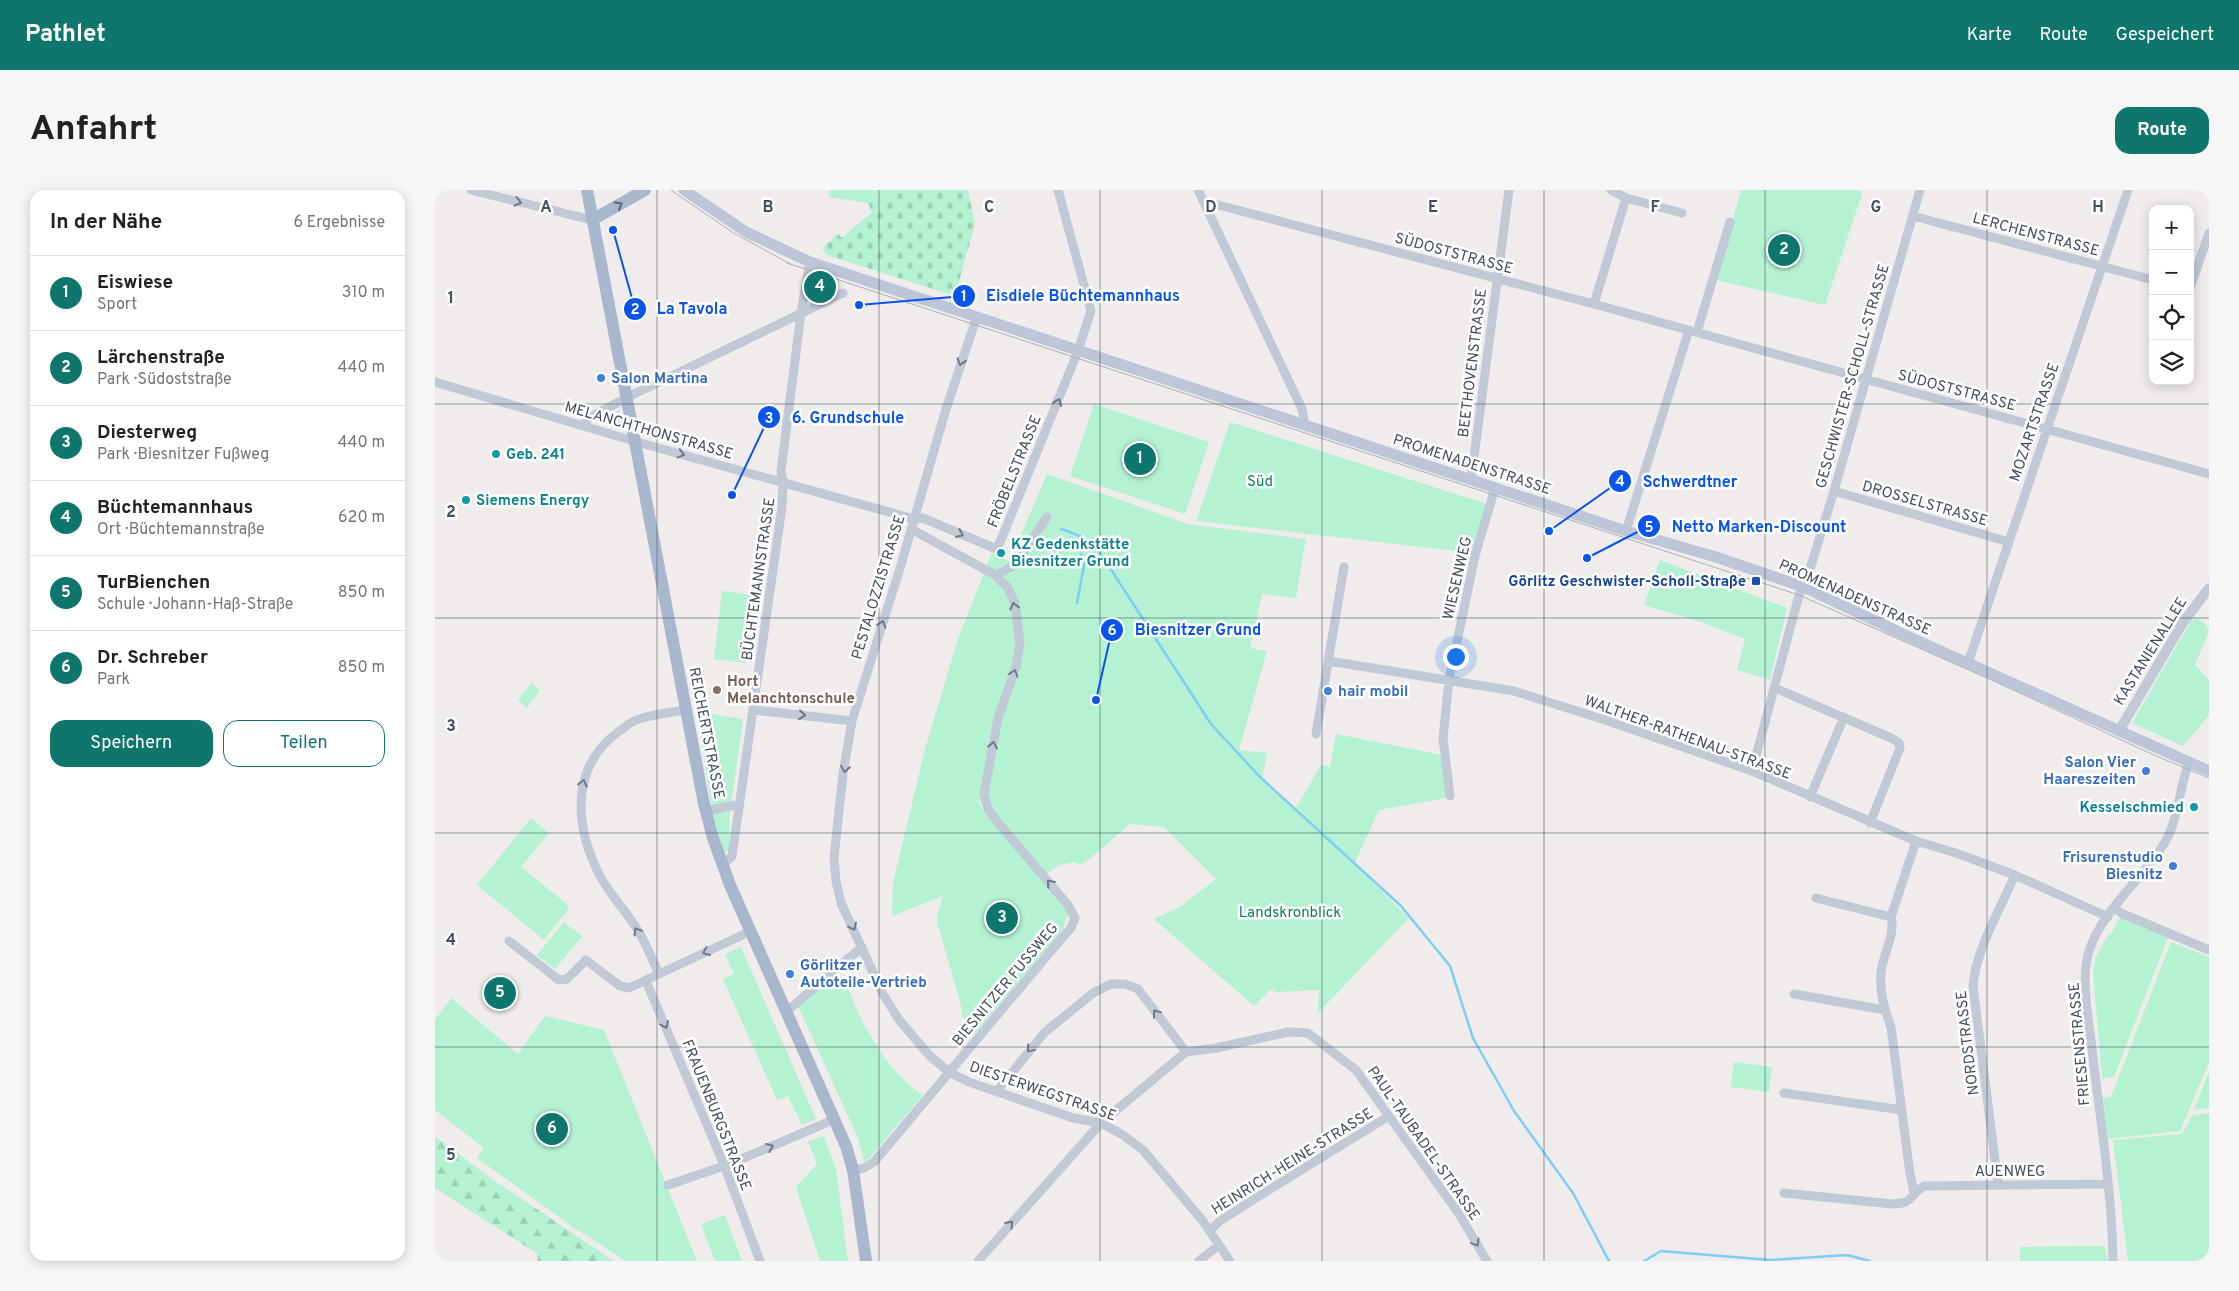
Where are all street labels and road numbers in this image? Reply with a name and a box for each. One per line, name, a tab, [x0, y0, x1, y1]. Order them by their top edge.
street label: LERCHENSTRASSE	[1971, 208, 2101, 260]
street label: SÜDOSTSTRASSE	[1392, 229, 1515, 279]
street label: GESCHWISTER-SCHOLL-STRASSE	[1812, 262, 1895, 491]
street label: BEETHOVENSTRASSE	[1455, 288, 1492, 439]
street label: MOZARTSTRASSE	[2006, 361, 2065, 484]
street label: SÜDOSTSTRASSE	[1895, 366, 2018, 416]
street label: MELANCHTHONSTRASSE	[562, 398, 735, 465]
street label: FRÖBELSTRASSE	[983, 412, 1047, 531]
street label: PROMENADENSTRASSE	[1390, 431, 1553, 500]
street label: DROSSELSTRASSE	[1859, 477, 1990, 531]
street label: BÜCHTEMANNSTRASSE	[738, 496, 780, 662]
street label: PESTALOZZISTRASSE	[848, 513, 911, 662]
street label: WIESENWEG	[1440, 535, 1477, 622]
street label: PROMENADENSTRASSE	[1775, 556, 1934, 641]
street label: KASTANIENALLEE	[2110, 594, 2192, 709]
street label: REICHERTSTRASSE	[683, 666, 728, 801]
street label: WALTHER-RATHENAU-STRASSE	[1582, 692, 1793, 785]
street label: BIESNITZER FUSSWEG	[949, 919, 1063, 1050]
street label: FRIESENSTRASSE	[2066, 981, 2095, 1106]
street label: NORDSTRASSE	[1953, 989, 1984, 1096]
street label: FRAUENBURGSTRASSE	[677, 1037, 755, 1194]
street label: DIESTERWEGSTRASSE	[966, 1058, 1119, 1127]
street label: PAUL-TAUBADEL-STRASSE	[1362, 1063, 1483, 1225]
street label: HEINRICH-HEINE-STRASSE	[1208, 1105, 1377, 1220]
street label: AUENWEG	[1975, 1163, 2045, 1182]

